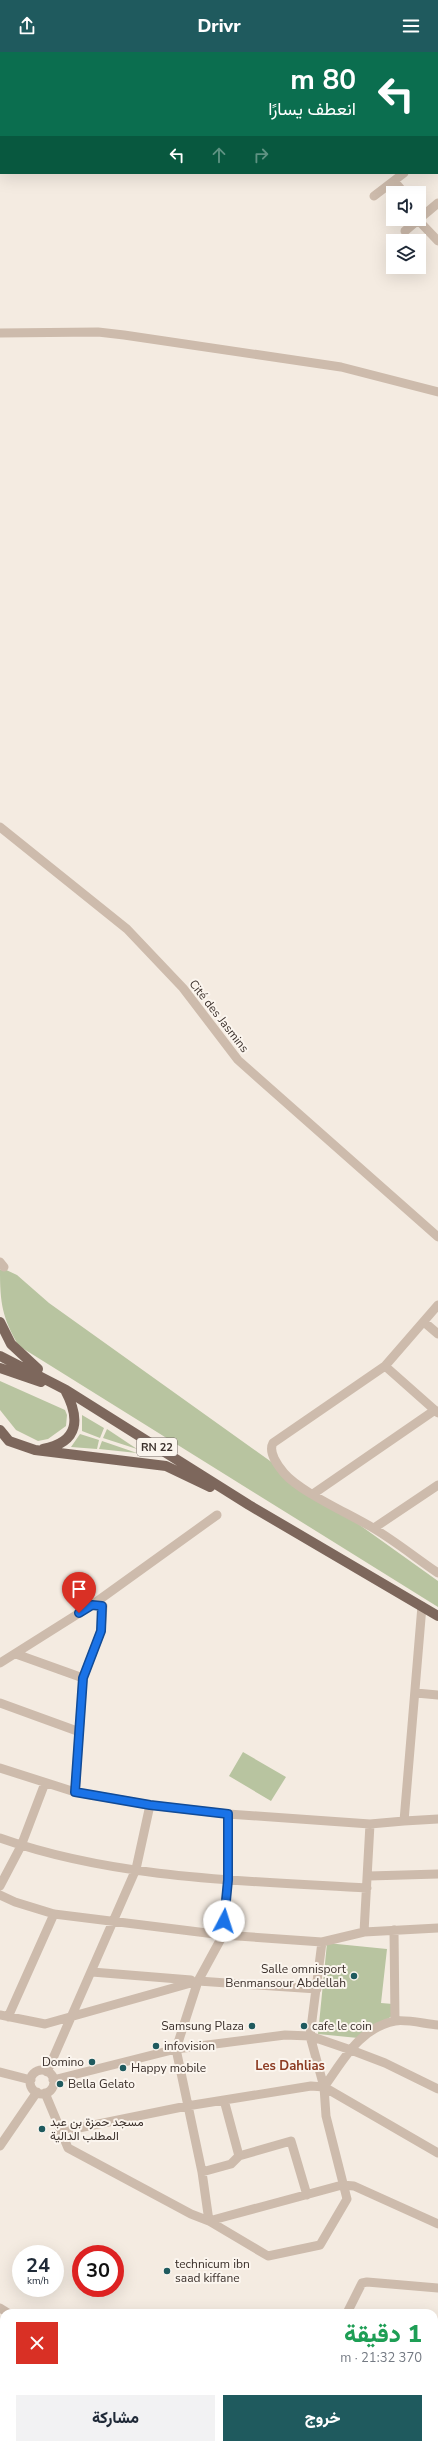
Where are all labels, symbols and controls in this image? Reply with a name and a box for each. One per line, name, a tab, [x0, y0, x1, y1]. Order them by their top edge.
text: Drivr	[197, 14, 241, 38]
icon: share	[16, 15, 38, 37]
icon: menu	[400, 15, 422, 37]
text: 80 m	[290, 61, 356, 99]
icon: left	[370, 68, 422, 120]
text: انعطف يسارًا	[268, 97, 356, 121]
icon: left	[166, 144, 188, 166]
icon: ahead	[208, 144, 230, 166]
icon: right	[250, 144, 272, 166]
map controls	[386, 186, 426, 274]
button: sound	[386, 186, 426, 226]
button: layers	[386, 234, 426, 274]
street label: Cité des Jasmins	[185, 976, 253, 1056]
road number: RN 22	[137, 1438, 177, 1456]
pin	[62, 1572, 96, 1613]
icon: arrive	[68, 1578, 90, 1600]
position arrow	[203, 1900, 245, 1942]
place label: Salle omnisport Benmansour Abdellah	[225, 1961, 347, 1991]
marker: Salle omnisport Benmansour Abdellah	[349, 1971, 359, 1981]
place label: Samsung Plaza	[161, 2018, 244, 2034]
place label: cafe le coin	[312, 2018, 372, 2034]
marker: Samsung Plaza	[247, 2021, 257, 2031]
marker: cafe le coin	[299, 2021, 309, 2031]
place label: infovision	[164, 2038, 215, 2054]
marker: infovision	[151, 2041, 161, 2051]
place label: Domino	[42, 2054, 84, 2070]
marker: Domino	[87, 2057, 97, 2067]
district label: Les Dahlias	[255, 2057, 325, 2075]
place label: Happy mobile	[131, 2060, 206, 2076]
marker: Happy mobile	[118, 2063, 128, 2073]
place label: Bella Gelato	[68, 2076, 135, 2092]
marker: Bella Gelato	[55, 2079, 65, 2089]
place label: مسجد حمزة بن عبد المطلب الدالية	[50, 2114, 144, 2144]
marker: مسجد حمزة بن عبد المطلب الدالية	[37, 2124, 47, 2134]
speed limit sign: 30	[72, 2245, 124, 2297]
text: 24	[26, 2252, 50, 2279]
place label: technicum ibn saad kiffane	[175, 2256, 250, 2286]
marker: technicum ibn saad kiffane	[162, 2266, 172, 2276]
text: km/h	[27, 2274, 49, 2288]
text: 1 دقيقة	[344, 2318, 422, 2350]
button: close	[16, 2322, 58, 2364]
text: 370 m · 21:32	[340, 2349, 422, 2367]
button: مشاركة	[16, 2395, 215, 2441]
button: خروج	[223, 2395, 422, 2441]

